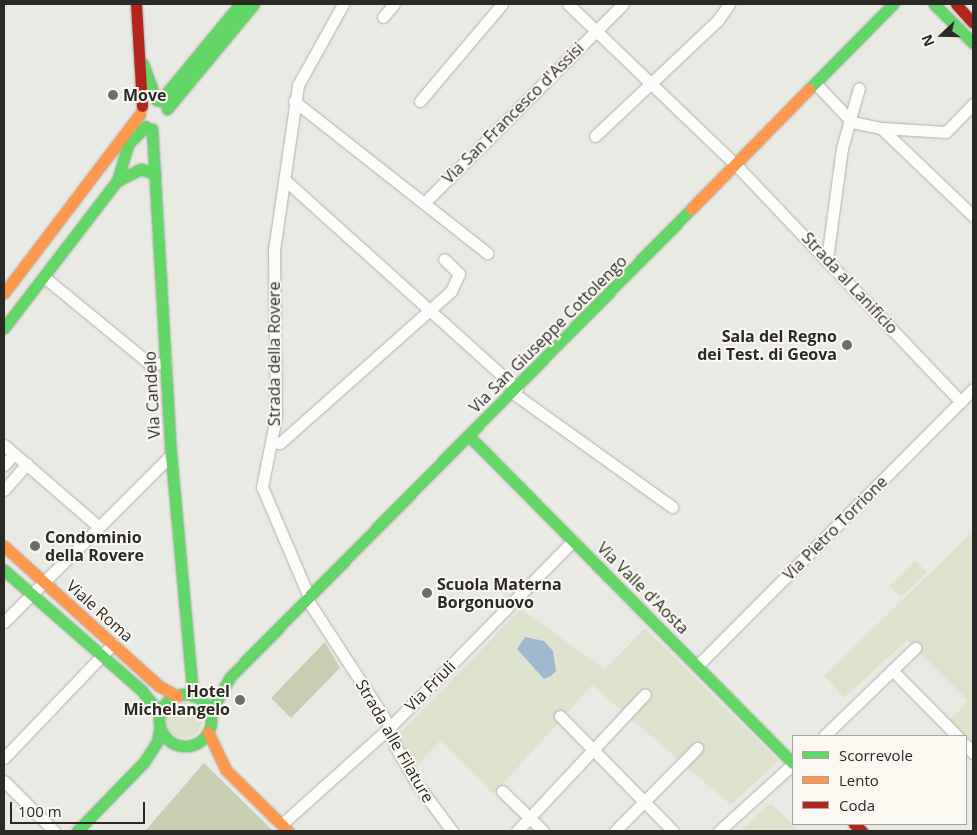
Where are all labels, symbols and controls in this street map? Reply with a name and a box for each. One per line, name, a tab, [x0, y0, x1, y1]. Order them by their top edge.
north arrow	[917, 10, 967, 60]
text: N	[917, 32, 938, 49]
street label: Via San Francesco d'Assisi	[438, 38, 588, 188]
place label: Move	[123, 85, 167, 105]
marker: Move	[107, 89, 119, 101]
street label: Strada al Lanificio	[798, 228, 902, 338]
street label: Via San Giuseppe Cottolengo	[465, 251, 631, 417]
street label: Strada della Rovere	[264, 282, 284, 426]
place label: Sala del Regno dei Test. di Geova	[697, 326, 837, 364]
marker: Sala del Regno dei Test. di Geova	[841, 339, 853, 351]
street label: Via Candelo	[140, 351, 164, 439]
street label: Via Pietro Torrione	[779, 472, 891, 584]
place label: Condominio della Rovere	[45, 527, 144, 565]
street label: Via Valle d'Aosta	[593, 538, 693, 638]
marker: Condominio della Rovere	[29, 540, 41, 552]
place label: Scuola Materna Borgonuovo	[437, 574, 562, 612]
street label: Viale Roma	[63, 576, 137, 646]
marker: Scuola Materna Borgonuovo	[421, 587, 433, 599]
street label: Via Friuli	[401, 657, 459, 715]
street label: Strada alle Filature	[352, 676, 438, 806]
place label: Hotel Michelangelo	[123, 681, 230, 719]
marker: Hotel Michelangelo	[234, 694, 246, 706]
legend	[792, 735, 967, 825]
text: Scorrevole	[839, 745, 913, 765]
text: Lento	[839, 770, 879, 790]
scale bar	[12, 792, 148, 824]
text: Coda	[839, 795, 875, 815]
text: 100 m	[18, 801, 62, 821]

